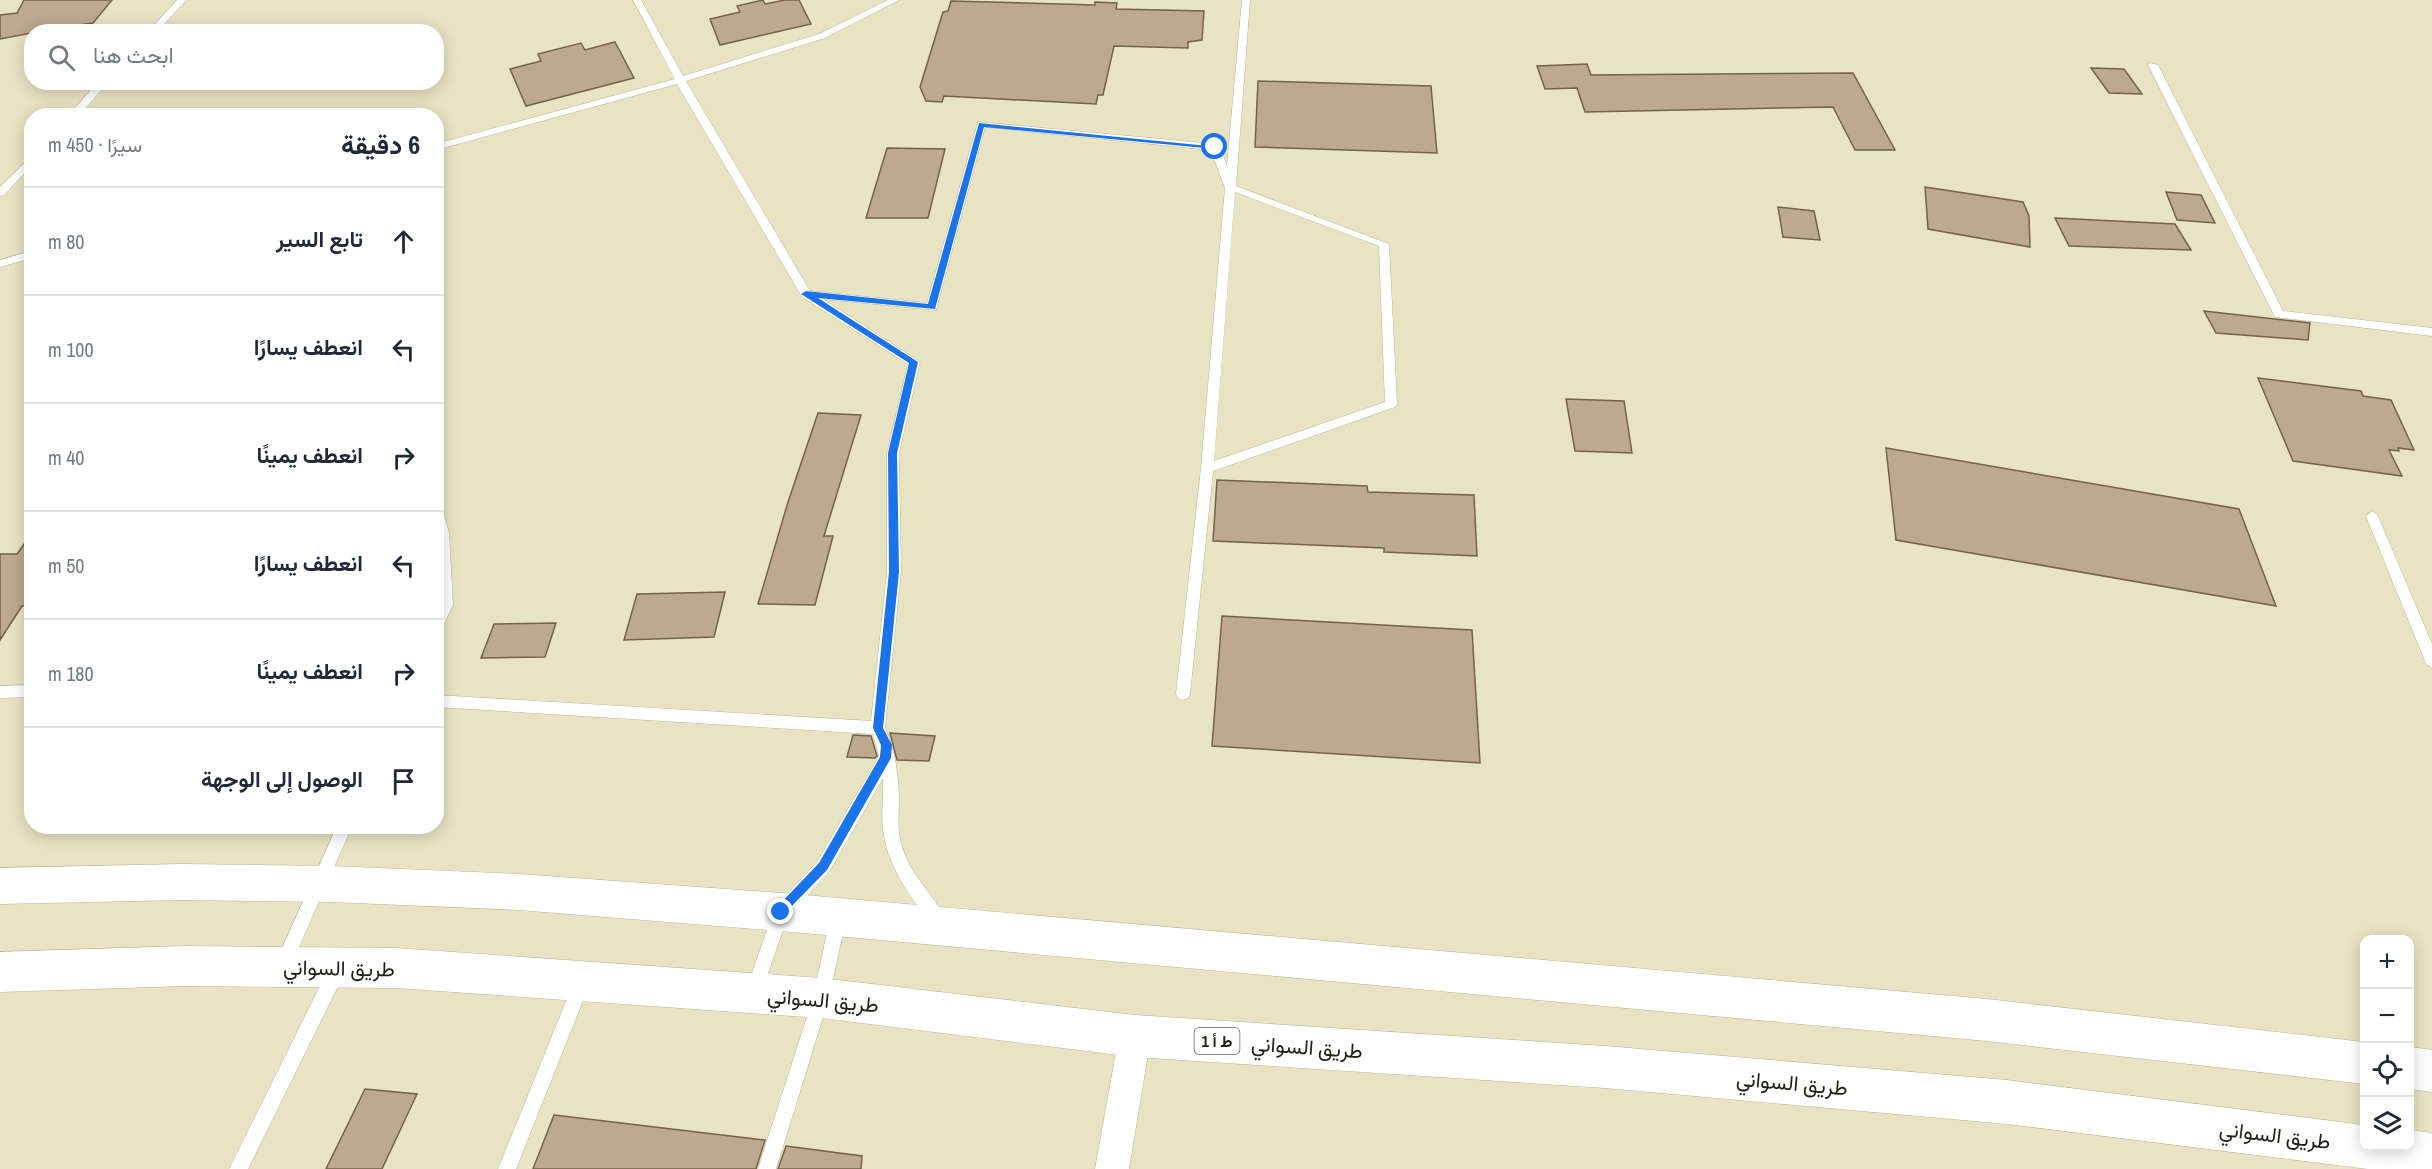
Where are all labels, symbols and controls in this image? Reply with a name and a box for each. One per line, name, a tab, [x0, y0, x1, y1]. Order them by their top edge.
search box	[24, 24, 444, 90]
text: ابحث هنا	[93, 40, 174, 70]
icon: search	[45, 41, 78, 74]
text: 6 دقيقة	[341, 127, 420, 162]
text: سيرًا · 450 m	[48, 131, 142, 158]
route start	[1201, 133, 1227, 159]
text: تابع السير	[276, 224, 363, 254]
icon: ahead	[387, 225, 420, 258]
text: 80 m	[48, 228, 84, 255]
text: انعطف يسارًا	[254, 332, 363, 362]
icon: left	[387, 333, 420, 366]
text: 100 m	[48, 336, 94, 363]
text: انعطف يمينًا	[257, 440, 363, 470]
icon: right	[387, 441, 420, 474]
text: 40 m	[48, 444, 84, 471]
text: انعطف يسارًا	[254, 548, 363, 578]
icon: left	[387, 549, 420, 582]
text: 50 m	[48, 552, 84, 579]
text: انعطف يمينًا	[257, 656, 363, 686]
icon: right	[387, 657, 420, 690]
text: 180 m	[48, 660, 94, 687]
text: الوصول إلى الوجهة	[201, 764, 363, 794]
icon: arrive	[387, 765, 420, 798]
route end	[767, 898, 793, 924]
map controls	[2360, 935, 2414, 1151]
button: +	[2360, 935, 2414, 989]
street label: طريق السواني	[283, 953, 395, 986]
street label: طريق السواني	[766, 981, 880, 1022]
button: −	[2360, 989, 2414, 1043]
road number: ط أ 1	[1194, 1028, 1240, 1054]
street label: طريق السواني	[1250, 1029, 1364, 1068]
button: locate	[2360, 1043, 2414, 1097]
street label: طريق السواني	[1735, 1064, 1849, 1105]
button: layers	[2360, 1097, 2414, 1151]
street label: طريق السواني	[2217, 1114, 2332, 1159]

